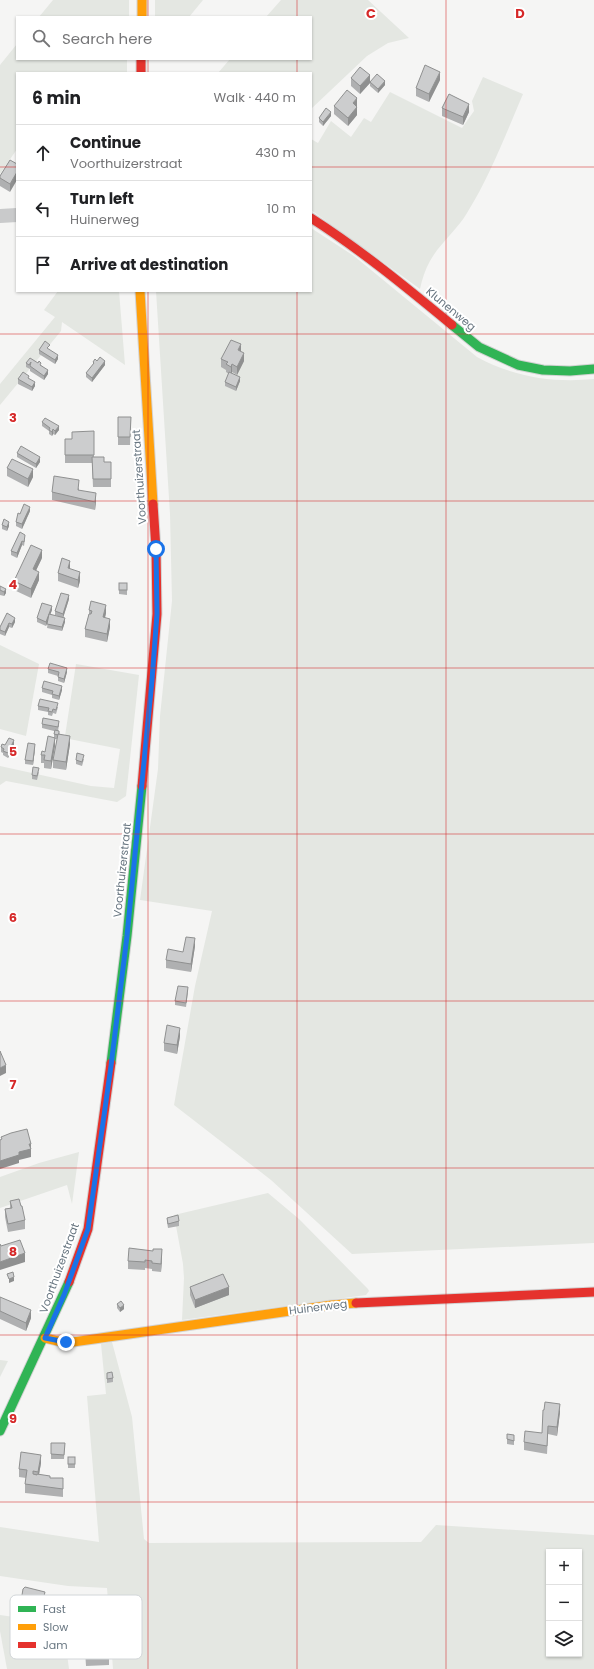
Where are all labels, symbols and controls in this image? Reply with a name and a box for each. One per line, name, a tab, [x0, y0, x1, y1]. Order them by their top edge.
text: C	[366, 4, 376, 23]
text: D	[515, 4, 525, 23]
search box	[16, 16, 312, 60]
icon: search	[30, 27, 52, 49]
text: Search here	[62, 28, 152, 49]
text: 6 min	[32, 86, 81, 110]
text: Walk · 440 m	[214, 88, 296, 107]
text: Continue	[70, 132, 141, 153]
icon: ahead	[32, 142, 54, 164]
text: 430 m	[255, 143, 296, 162]
text: Voorthuizerstraat	[70, 154, 182, 173]
text: Turn left	[70, 188, 134, 209]
icon: left	[32, 198, 54, 220]
text: 10 m	[267, 199, 296, 218]
text: Huinerweg	[70, 210, 139, 229]
icon: arrive	[32, 254, 54, 276]
text: Arrive at destination	[70, 254, 228, 275]
street label: Klunenweg	[423, 283, 479, 335]
text: 3	[9, 408, 17, 427]
street label: Voorthuizerstraat	[128, 429, 150, 525]
route start	[147, 540, 165, 558]
text: 4	[9, 575, 18, 594]
text: 5	[9, 742, 17, 761]
street label: Voorthuizerstraat	[109, 822, 135, 918]
text: 6	[9, 908, 17, 927]
text: 7	[10, 1075, 17, 1094]
street label: Voorthuizerstraat	[35, 1221, 83, 1315]
text: 8	[9, 1242, 17, 1261]
street label: Huinerweg	[288, 1295, 348, 1319]
route end	[57, 1333, 75, 1351]
text: 9	[9, 1409, 17, 1428]
map controls	[546, 1549, 582, 1657]
button: +	[546, 1549, 582, 1585]
button: −	[546, 1585, 582, 1621]
legend	[10, 1595, 142, 1659]
text: Fast	[43, 1601, 66, 1617]
text: Slow	[43, 1619, 68, 1635]
button: layers	[546, 1621, 582, 1657]
text: Jam	[43, 1637, 68, 1653]

